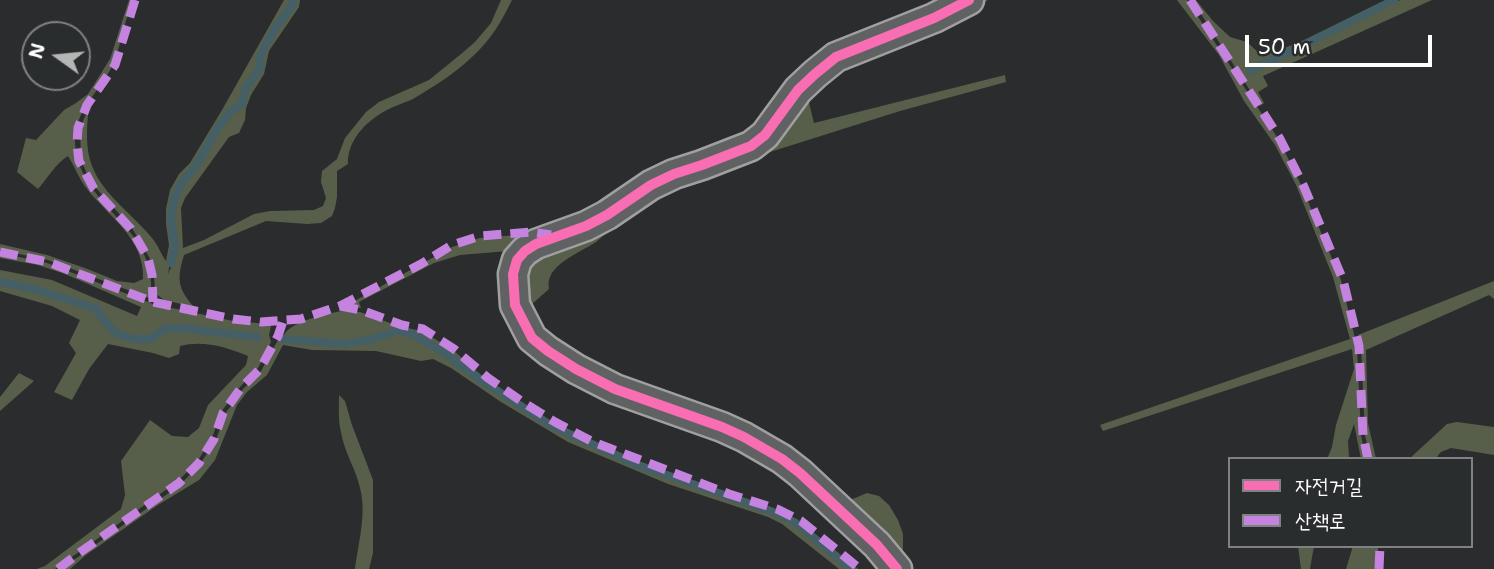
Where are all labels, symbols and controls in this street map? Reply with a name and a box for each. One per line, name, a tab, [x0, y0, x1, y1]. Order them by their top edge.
north arrow	[21, 21, 91, 91]
scale bar	[1249, 21, 1436, 65]
text: 50 m	[1258, 33, 1311, 61]
text: N	[23, 40, 51, 61]
legend	[1228, 457, 1473, 548]
text: 자전거길	[1295, 472, 1363, 500]
text: 산책로	[1295, 507, 1346, 535]

